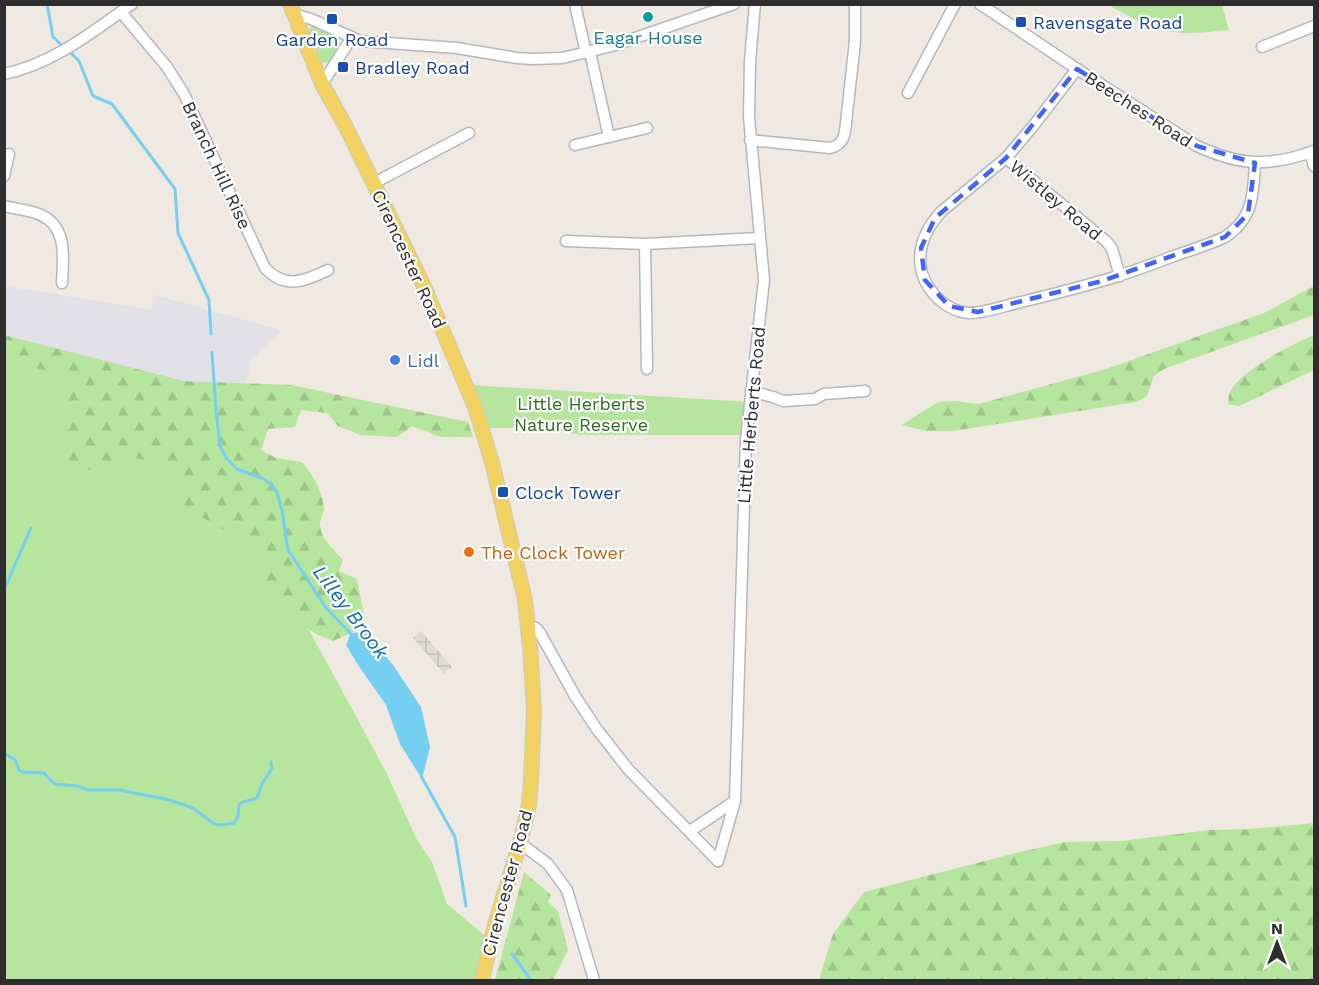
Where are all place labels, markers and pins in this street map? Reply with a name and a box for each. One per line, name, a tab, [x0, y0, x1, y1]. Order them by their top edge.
marker: Eagar House	[641, 10, 655, 24]
marker: Garden Road	[325, 12, 339, 26]
place label: Ravensgate Road	[1033, 12, 1183, 33]
marker: Ravensgate Road	[1014, 15, 1028, 29]
place label: Eagar House	[593, 27, 703, 48]
place label: Garden Road	[275, 29, 389, 50]
place label: Bradley Road	[355, 57, 470, 78]
marker: Bradley Road	[336, 60, 350, 74]
place label: Lidl	[407, 350, 440, 371]
marker: Lidl	[388, 353, 402, 367]
place label: Clock Tower	[515, 482, 621, 503]
marker: Clock Tower	[496, 485, 510, 499]
place label: The Clock Tower	[481, 542, 625, 563]
marker: The Clock Tower	[462, 545, 476, 559]

